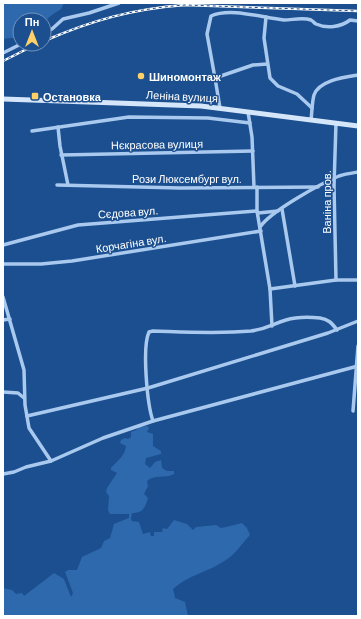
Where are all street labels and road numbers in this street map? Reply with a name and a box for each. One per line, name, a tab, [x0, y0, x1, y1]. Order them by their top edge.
street label: Леніна вулиця	[146, 88, 218, 104]
street label: Нєкрасова вулиця	[111, 137, 203, 151]
street label: Ваніна пров.	[320, 170, 333, 234]
street label: Рози Люксембург вул.	[132, 172, 242, 185]
street label: Сєдова вул.	[97, 203, 159, 221]
street label: Корчагіна вул.	[95, 231, 167, 255]

